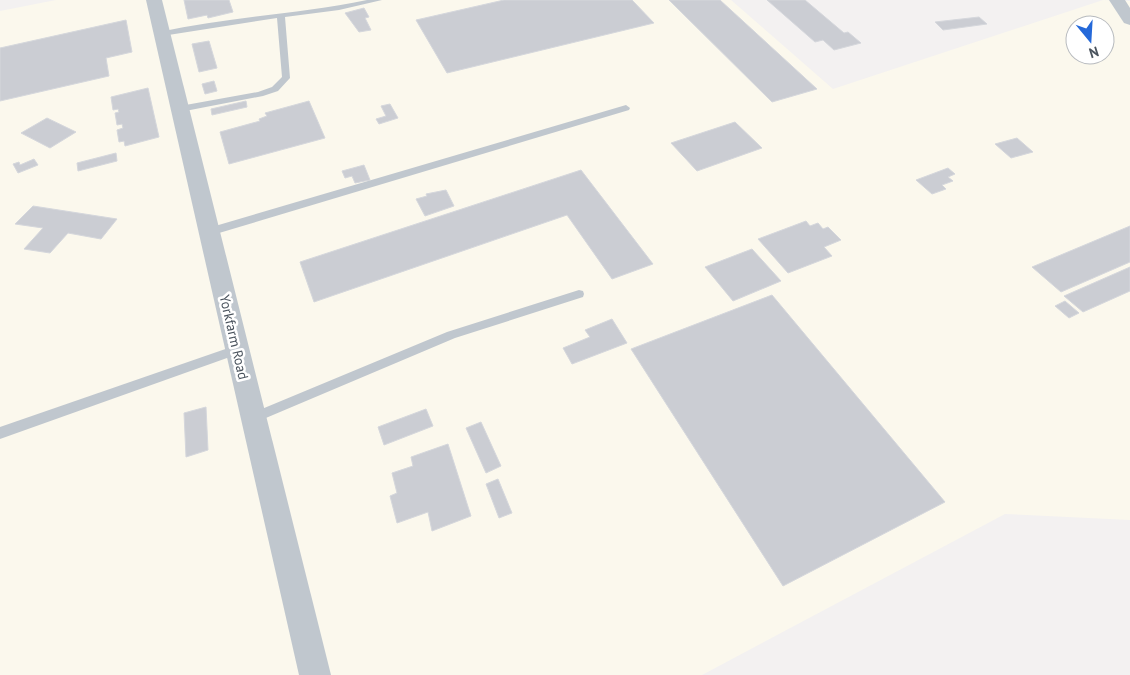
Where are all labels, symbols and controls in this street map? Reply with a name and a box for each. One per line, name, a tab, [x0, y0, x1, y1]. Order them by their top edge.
north arrow	[1065, 15, 1115, 65]
text: N	[1087, 42, 1101, 62]
street label: Yorkfarm Road	[215, 293, 253, 381]

